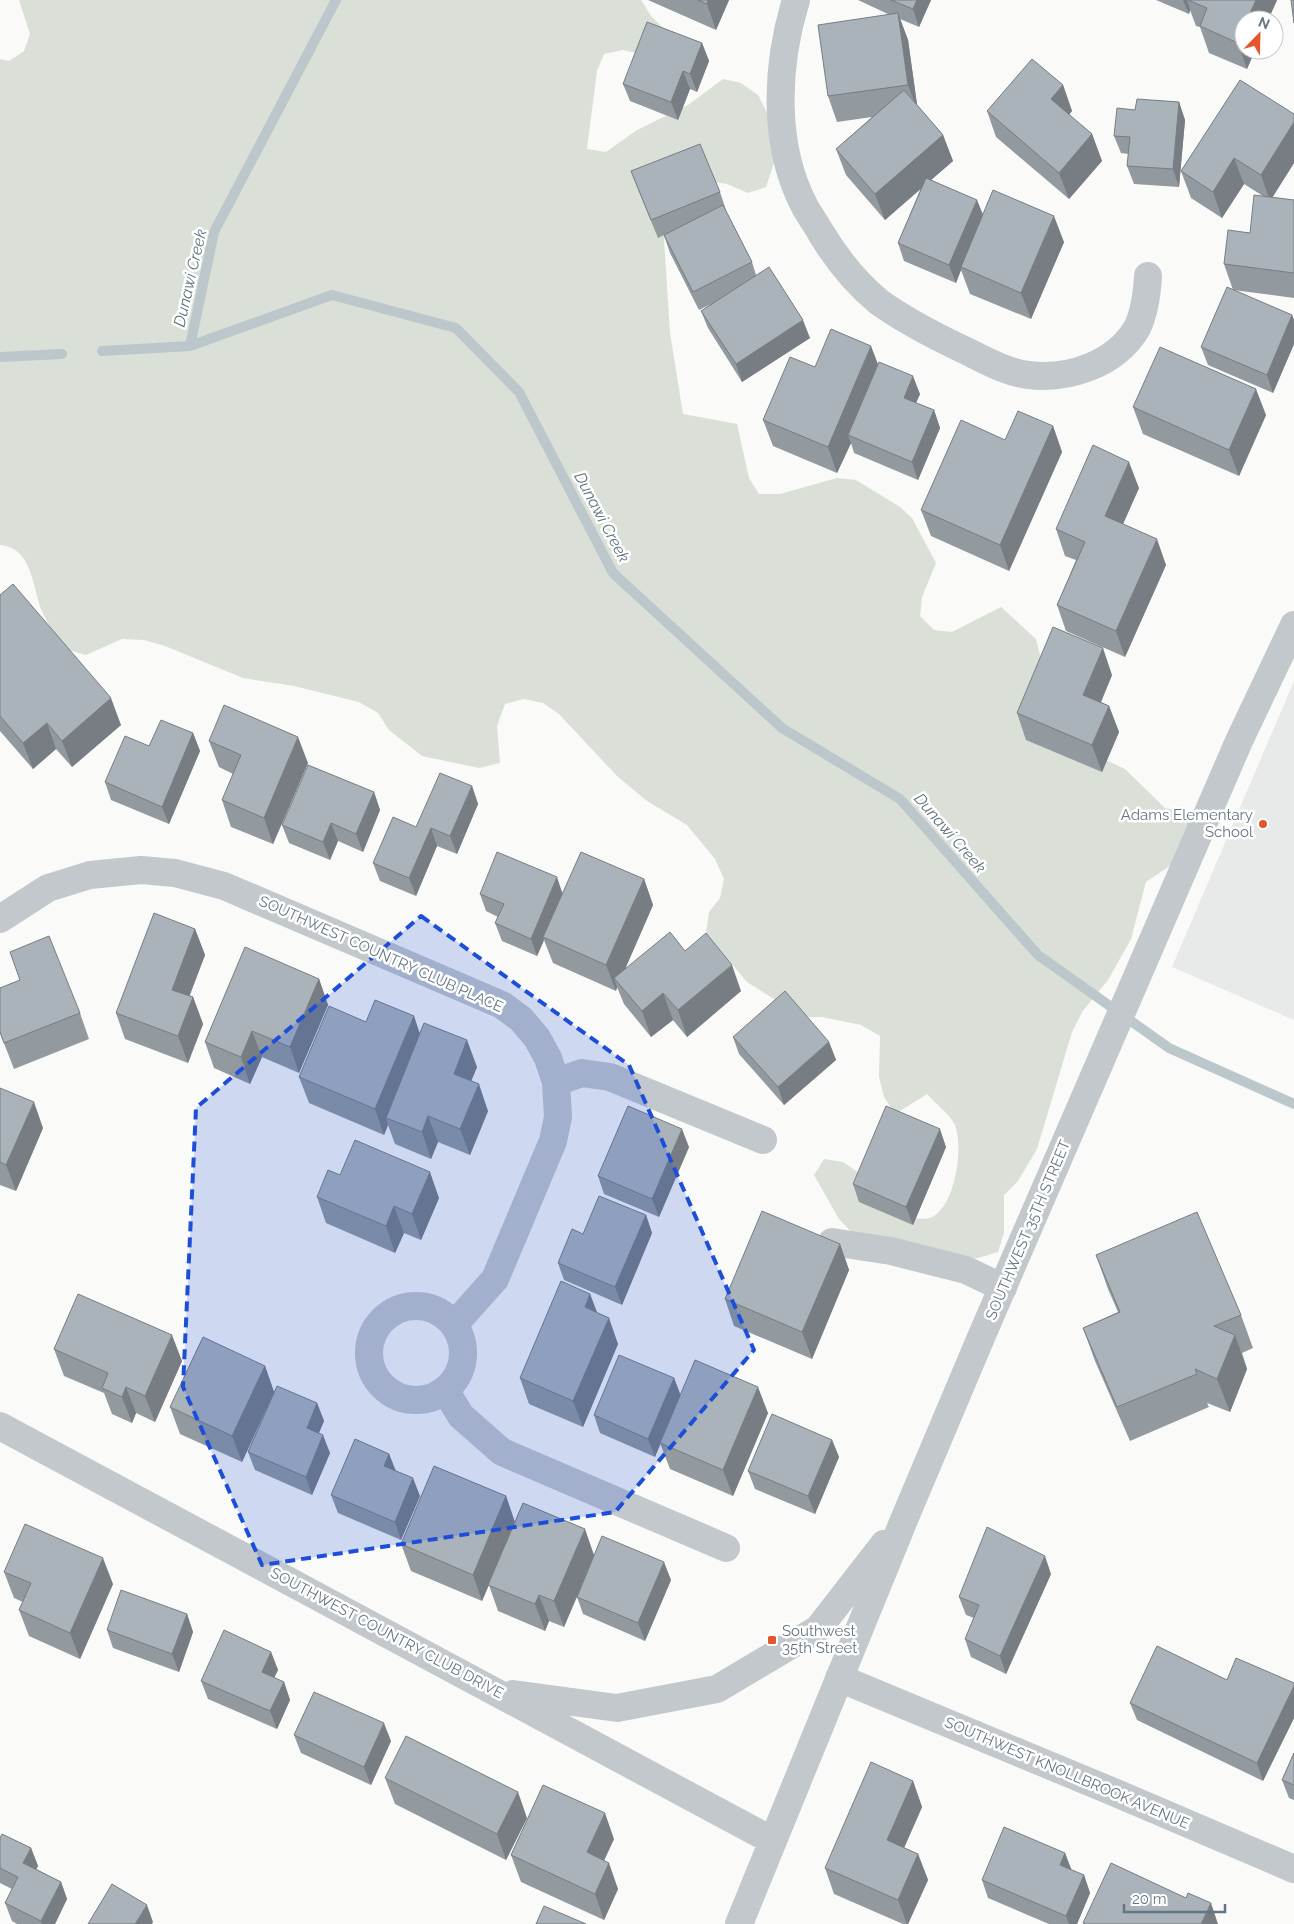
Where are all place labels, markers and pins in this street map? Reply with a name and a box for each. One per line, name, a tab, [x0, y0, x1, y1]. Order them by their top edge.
place label: Adams Elementary School	[1121, 806, 1254, 841]
marker: Adams Elementary School	[1257, 818, 1269, 830]
place label: Southwest 35th Street	[782, 1622, 857, 1657]
marker: Southwest 35th Street	[766, 1634, 778, 1646]

